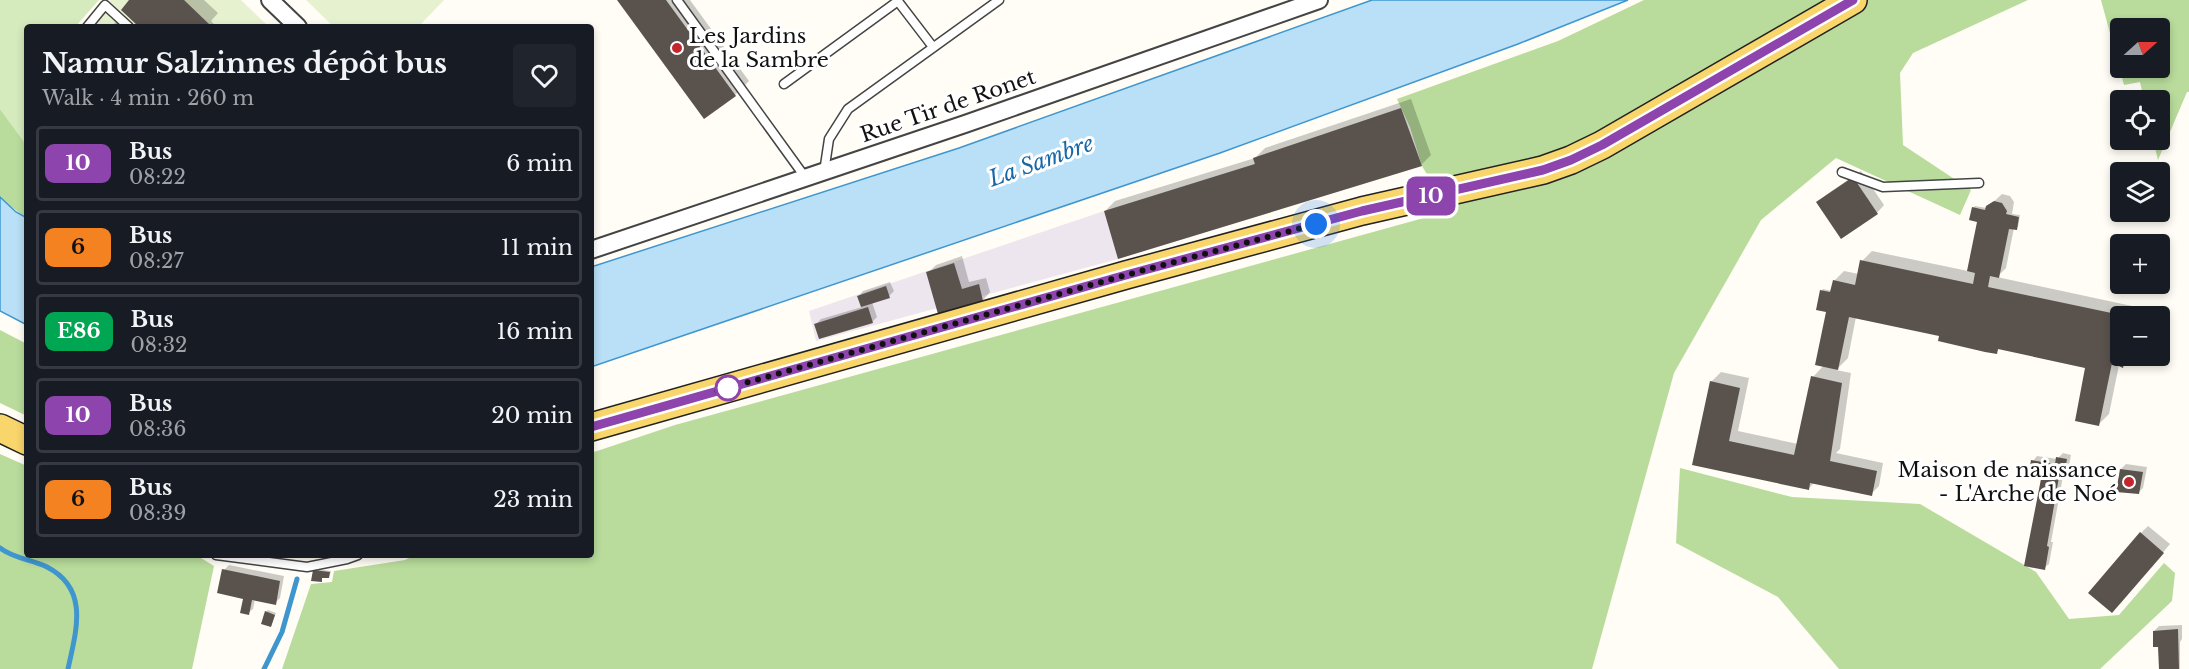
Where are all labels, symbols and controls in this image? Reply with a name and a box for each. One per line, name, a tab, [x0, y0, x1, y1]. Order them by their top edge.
north arrow	[2110, 18, 2170, 78]
map controls	[2110, 18, 2170, 366]
place label: Les Jardins de la Sambre	[689, 23, 829, 73]
marker: Les Jardins de la Sambre	[670, 41, 684, 55]
button: heart	[513, 44, 576, 107]
text: Namur Salzinnes dépôt bus	[42, 46, 447, 81]
street label: Rue Tir de Ronet	[857, 64, 1039, 148]
text: Walk · 4 min · 260 m	[42, 86, 254, 110]
button: locate	[2110, 90, 2170, 150]
water label: La Sambre	[984, 130, 1097, 193]
text: Bus	[129, 138, 172, 165]
text: 10	[65, 150, 91, 176]
text: 6 min	[506, 150, 573, 177]
button: layers	[2110, 162, 2170, 222]
text: 08:22	[129, 165, 186, 189]
line badge: 10	[1404, 176, 1458, 216]
text: 10	[1418, 183, 1444, 209]
your location	[1301, 209, 1331, 239]
text: Bus	[129, 222, 172, 249]
text: 6	[71, 234, 85, 260]
text: 11 min	[501, 234, 573, 261]
button: +	[2110, 234, 2170, 294]
text: 08:27	[129, 249, 183, 273]
text: Bus	[131, 306, 174, 333]
button: −	[2110, 306, 2170, 366]
text: E86	[57, 318, 101, 344]
text: 16 min	[496, 318, 573, 345]
text: 08:32	[131, 333, 187, 357]
unlabelled marker	[715, 375, 741, 401]
text: Bus	[129, 390, 172, 417]
text: 10	[65, 402, 91, 428]
text: 20 min	[491, 402, 573, 429]
text: 08:36	[129, 417, 186, 441]
place label: Maison de naissance - L'Arche de Noé	[1898, 457, 2117, 507]
text: Bus	[129, 474, 172, 501]
marker: Maison de naissance - L'Arche de Noé	[2122, 475, 2136, 489]
text: 6	[71, 486, 85, 512]
text: 23 min	[493, 486, 573, 513]
text: 08:39	[129, 501, 186, 525]

